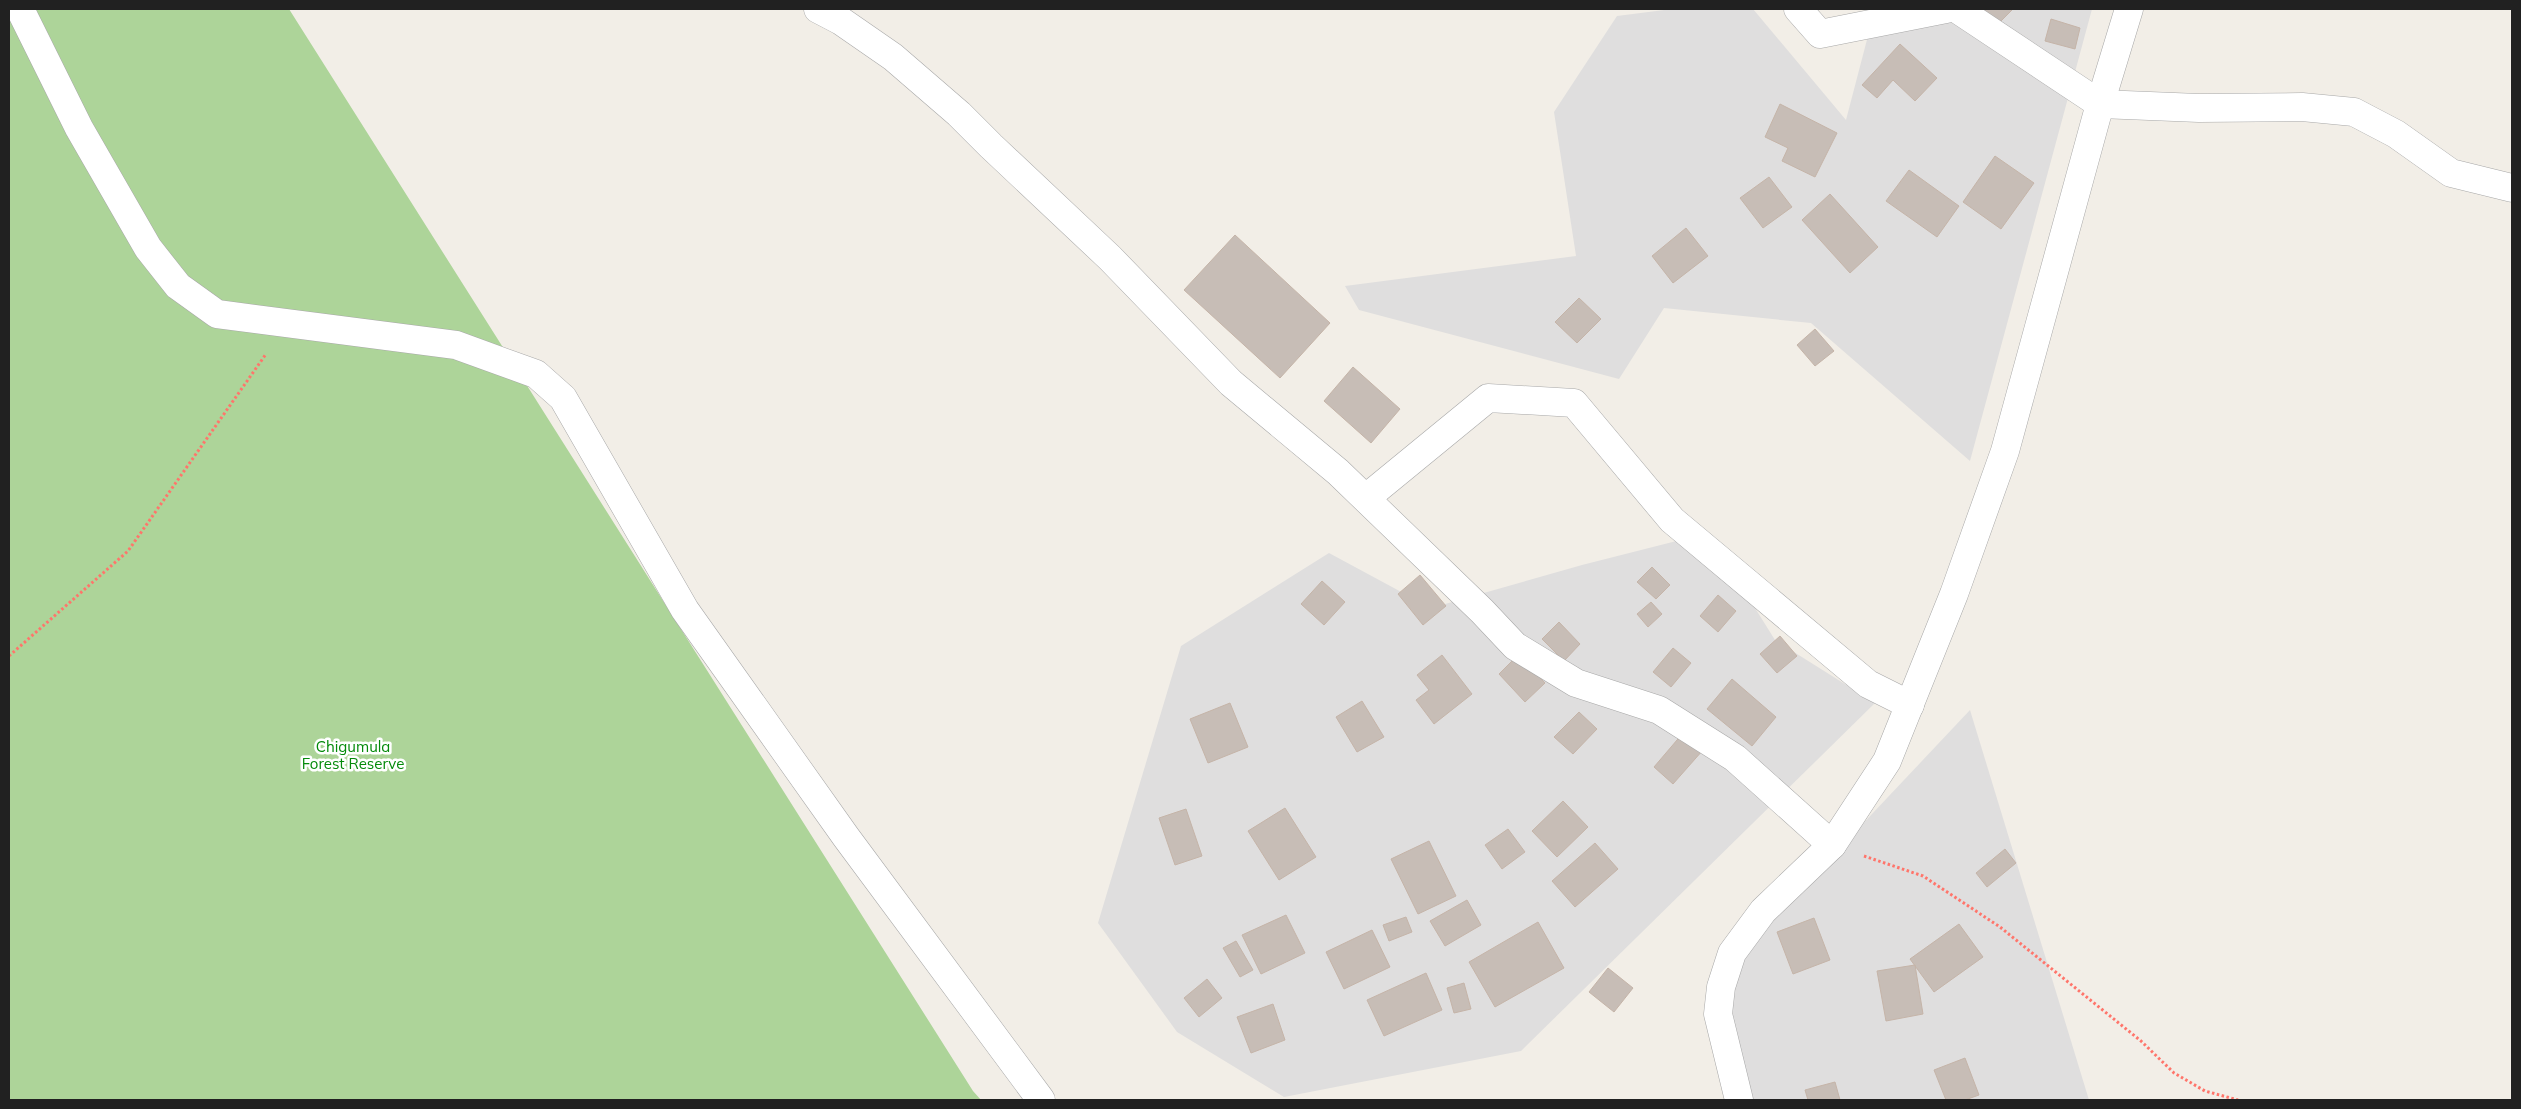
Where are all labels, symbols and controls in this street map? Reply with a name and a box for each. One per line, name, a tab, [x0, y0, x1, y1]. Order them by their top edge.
park label: Chigumula Forest Reserve	[302, 737, 404, 773]

